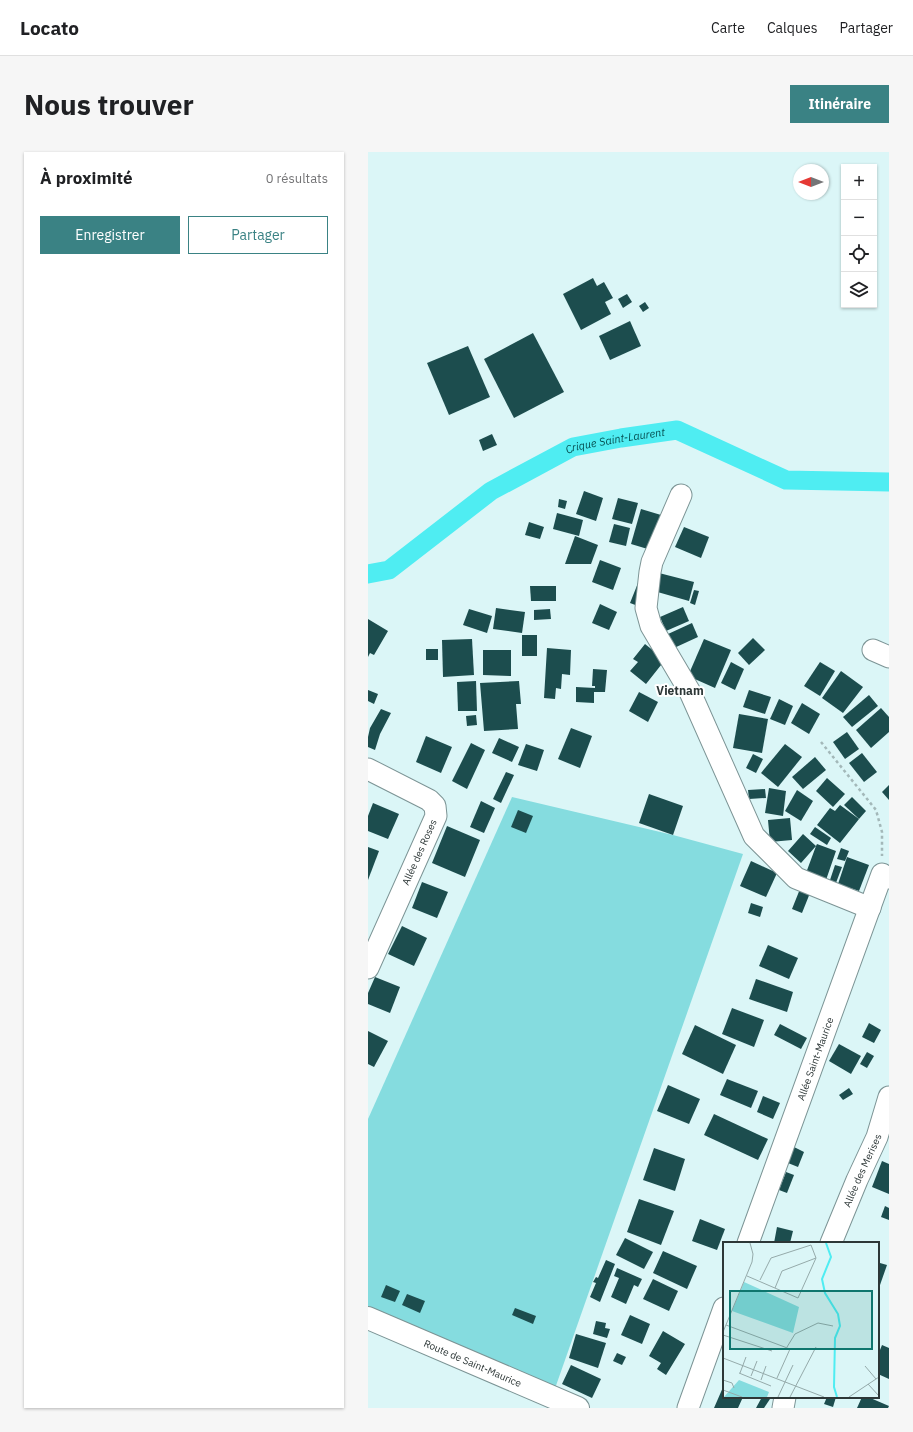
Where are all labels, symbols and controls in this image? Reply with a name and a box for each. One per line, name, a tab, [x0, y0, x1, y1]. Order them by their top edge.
text: Locato	[20, 16, 79, 40]
text: Carte	[711, 19, 745, 37]
text: Calques	[767, 19, 817, 37]
text: Partager	[839, 19, 893, 37]
button: Itinéraire	[790, 85, 889, 123]
text: Nous trouver	[24, 86, 194, 123]
north arrow	[793, 164, 829, 200]
map controls	[841, 164, 877, 308]
button: +	[841, 164, 877, 200]
text: À proximité	[40, 167, 133, 189]
text: 0 résultats	[266, 170, 328, 187]
button: −	[841, 200, 877, 236]
button: Enregistrer	[40, 216, 180, 254]
button: Partager	[188, 216, 328, 254]
button: locate	[841, 236, 877, 272]
button: layers	[841, 272, 877, 308]
water label: Crique Saint-Laurent	[563, 425, 666, 457]
district label: Vietnam	[656, 683, 704, 698]
street label: Allée des Roses	[399, 817, 440, 887]
street label: Allée Saint-Maurice	[794, 1015, 837, 1102]
street label: Allée des Merises	[841, 1132, 885, 1209]
inset map	[723, 1242, 879, 1398]
street label: Route de Saint-Maurice	[422, 1337, 524, 1390]

